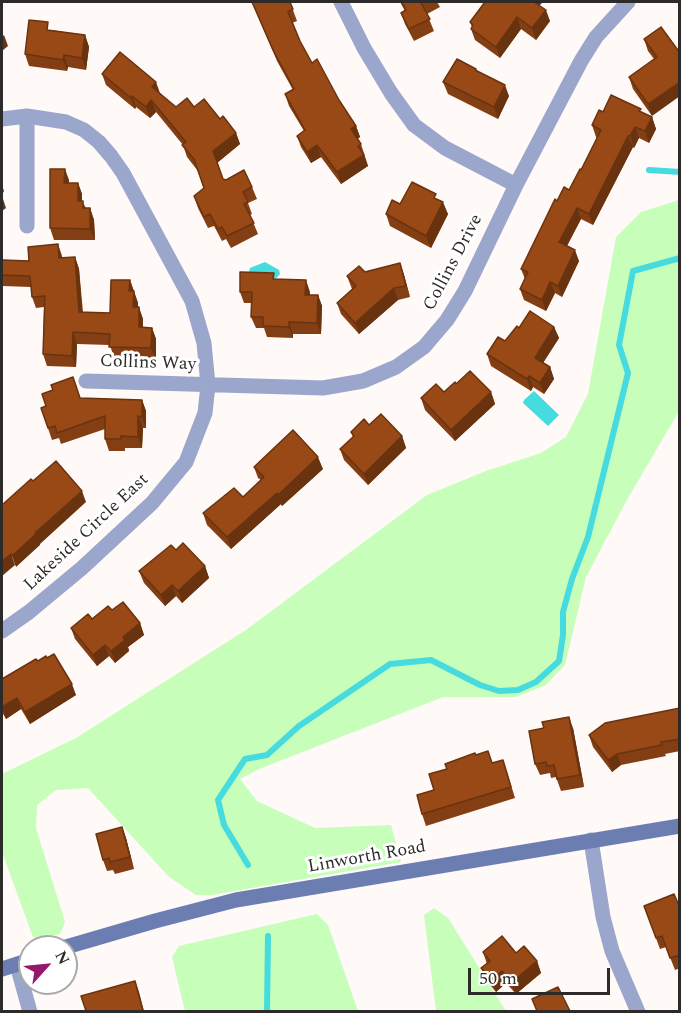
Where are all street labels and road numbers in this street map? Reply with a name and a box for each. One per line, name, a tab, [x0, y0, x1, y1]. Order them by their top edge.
street label: Collins Drive	[420, 211, 488, 315]
street label: Collins Way	[99, 352, 197, 376]
street label: Lakeside Circle East	[20, 470, 154, 596]
street label: Linworth Road	[306, 837, 428, 879]

